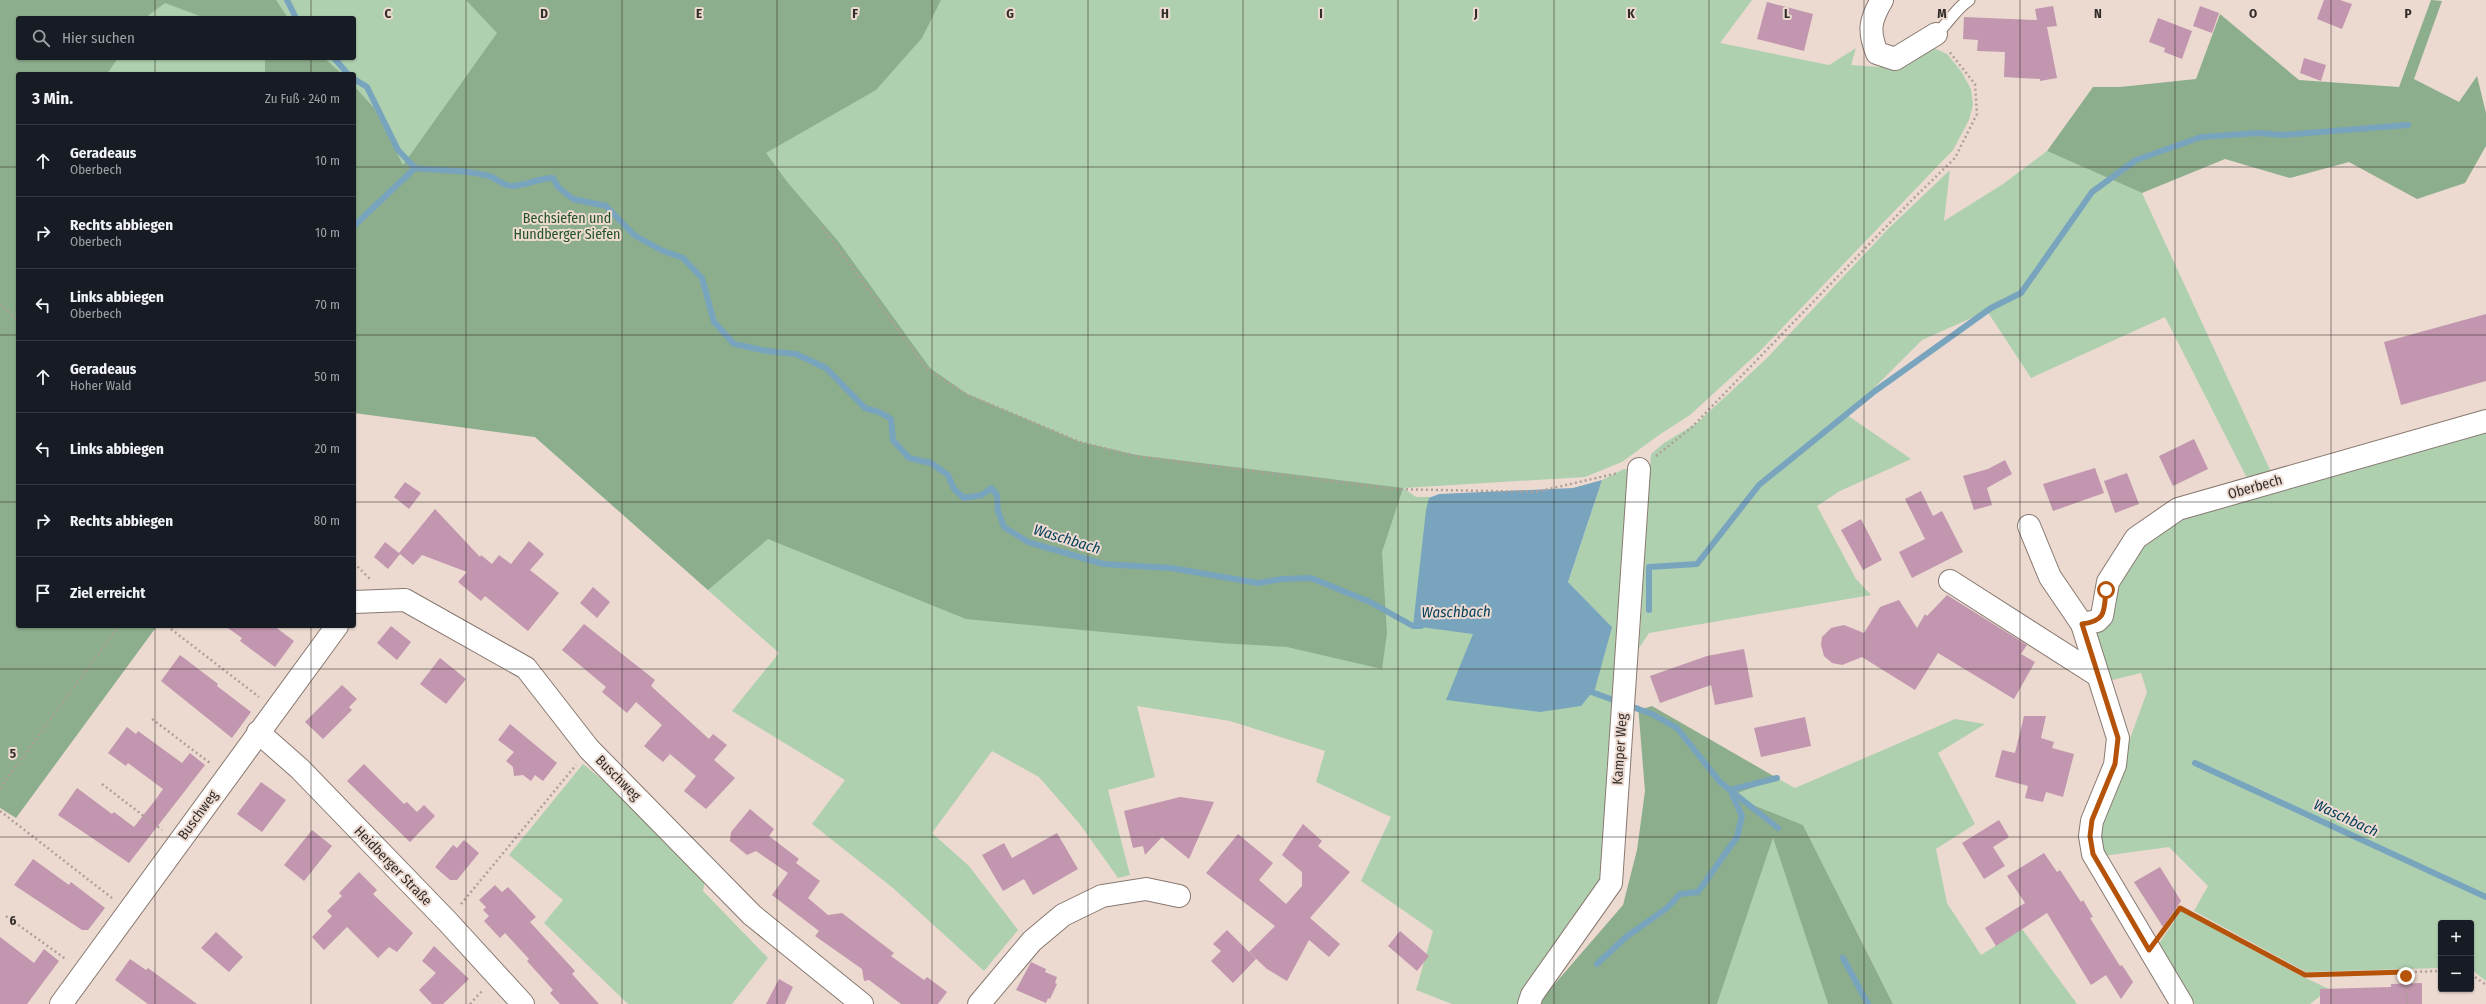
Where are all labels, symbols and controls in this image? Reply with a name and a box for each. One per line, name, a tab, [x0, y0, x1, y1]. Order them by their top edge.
text: C	[385, 6, 392, 21]
text: D	[540, 6, 548, 21]
text: E	[696, 6, 702, 21]
text: F	[852, 6, 858, 21]
text: G	[1006, 6, 1014, 21]
text: H	[1161, 6, 1169, 21]
text: I	[1319, 6, 1323, 21]
text: J	[1473, 6, 1478, 21]
text: K	[1627, 6, 1635, 21]
text: L	[1784, 6, 1790, 21]
text: M	[1937, 6, 1947, 21]
text: N	[2094, 6, 2102, 21]
text: O	[2249, 6, 2257, 21]
text: P	[2404, 6, 2412, 21]
search box	[16, 16, 356, 60]
icon: search	[30, 27, 52, 49]
text: Hier suchen	[62, 29, 135, 47]
text: 3 Min.	[32, 88, 73, 109]
text: Zu Fuß · 240 m	[265, 91, 340, 106]
text: Geradeaus	[70, 144, 136, 162]
icon: ahead	[32, 150, 54, 172]
text: 10 m	[315, 153, 340, 168]
text: Oberbech	[70, 162, 122, 177]
park label: Bechsiefen und Hundberger Siefen	[513, 210, 621, 243]
text: Rechts abbiegen	[70, 216, 173, 234]
icon: right	[32, 222, 54, 244]
text: 10 m	[315, 225, 340, 240]
text: Oberbech	[70, 234, 122, 249]
text: Links abbiegen	[70, 288, 164, 306]
icon: left	[32, 294, 54, 316]
text: 70 m	[315, 297, 340, 312]
text: Oberbech	[70, 306, 122, 321]
text: Geradeaus	[70, 360, 136, 378]
icon: ahead	[32, 366, 54, 388]
text: 50 m	[314, 369, 340, 384]
text: Hoher Wald	[70, 378, 132, 393]
icon: left	[32, 438, 54, 460]
text: Links abbiegen	[70, 440, 164, 458]
text: 20 m	[314, 441, 340, 456]
street label: Oberbech	[2226, 471, 2284, 503]
icon: right	[32, 510, 54, 532]
text: Rechts abbiegen	[70, 512, 173, 530]
text: 80 m	[314, 513, 340, 528]
water label: Waschbach	[1031, 520, 1103, 558]
route start	[2097, 581, 2115, 599]
icon: arrive	[32, 582, 54, 604]
text: Ziel erreicht	[70, 584, 145, 602]
water label: Waschbach	[1421, 602, 1491, 622]
street label: Kamper Weg	[1609, 712, 1631, 785]
text: 5	[10, 746, 16, 761]
street label: Buschweg	[592, 752, 644, 804]
street label: Buschweg	[174, 787, 222, 843]
water label: Waschbach	[2311, 795, 2381, 841]
street label: Heidberger Straße	[351, 823, 435, 909]
text: 6	[10, 913, 17, 928]
map controls	[2438, 920, 2474, 992]
button: +	[2438, 920, 2474, 956]
button: −	[2438, 956, 2474, 992]
route end	[2397, 967, 2415, 985]

